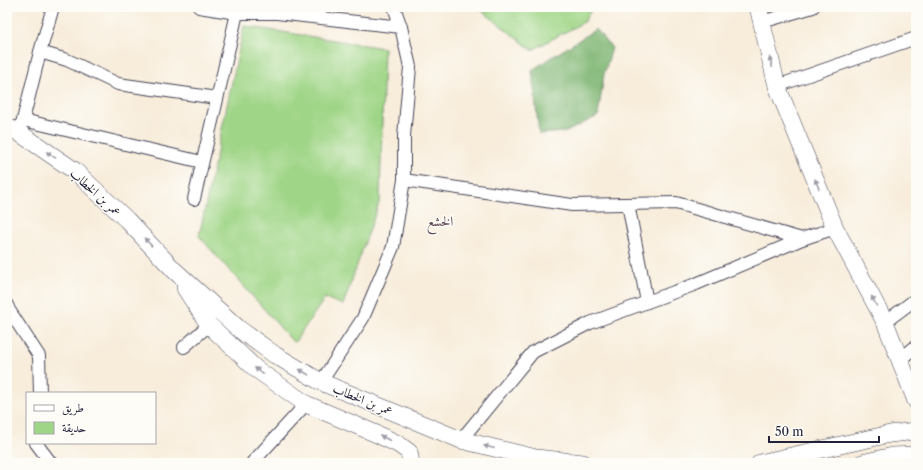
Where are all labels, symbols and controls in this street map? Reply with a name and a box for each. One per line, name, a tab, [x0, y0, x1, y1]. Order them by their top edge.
one-way arrow	[768, 56, 774, 69]
one-way arrow	[46, 151, 57, 159]
street label: عمر بن الخطاب	[66, 165, 125, 220]
one-way arrow	[814, 178, 820, 189]
district label: الخشع	[427, 212, 453, 235]
one-way arrow	[143, 237, 152, 247]
one-way arrow	[870, 295, 877, 307]
one-way arrow	[253, 366, 264, 375]
one-way arrow	[298, 369, 310, 376]
street label: عمر بن الخطاب	[330, 380, 395, 419]
legend	[26, 392, 156, 444]
text: طريق	[62, 400, 84, 416]
scale bar	[769, 418, 879, 444]
text: حديقة	[62, 420, 86, 436]
text: 50 m	[775, 424, 804, 439]
one-way arrow	[379, 435, 391, 441]
one-way arrow	[483, 443, 495, 449]

